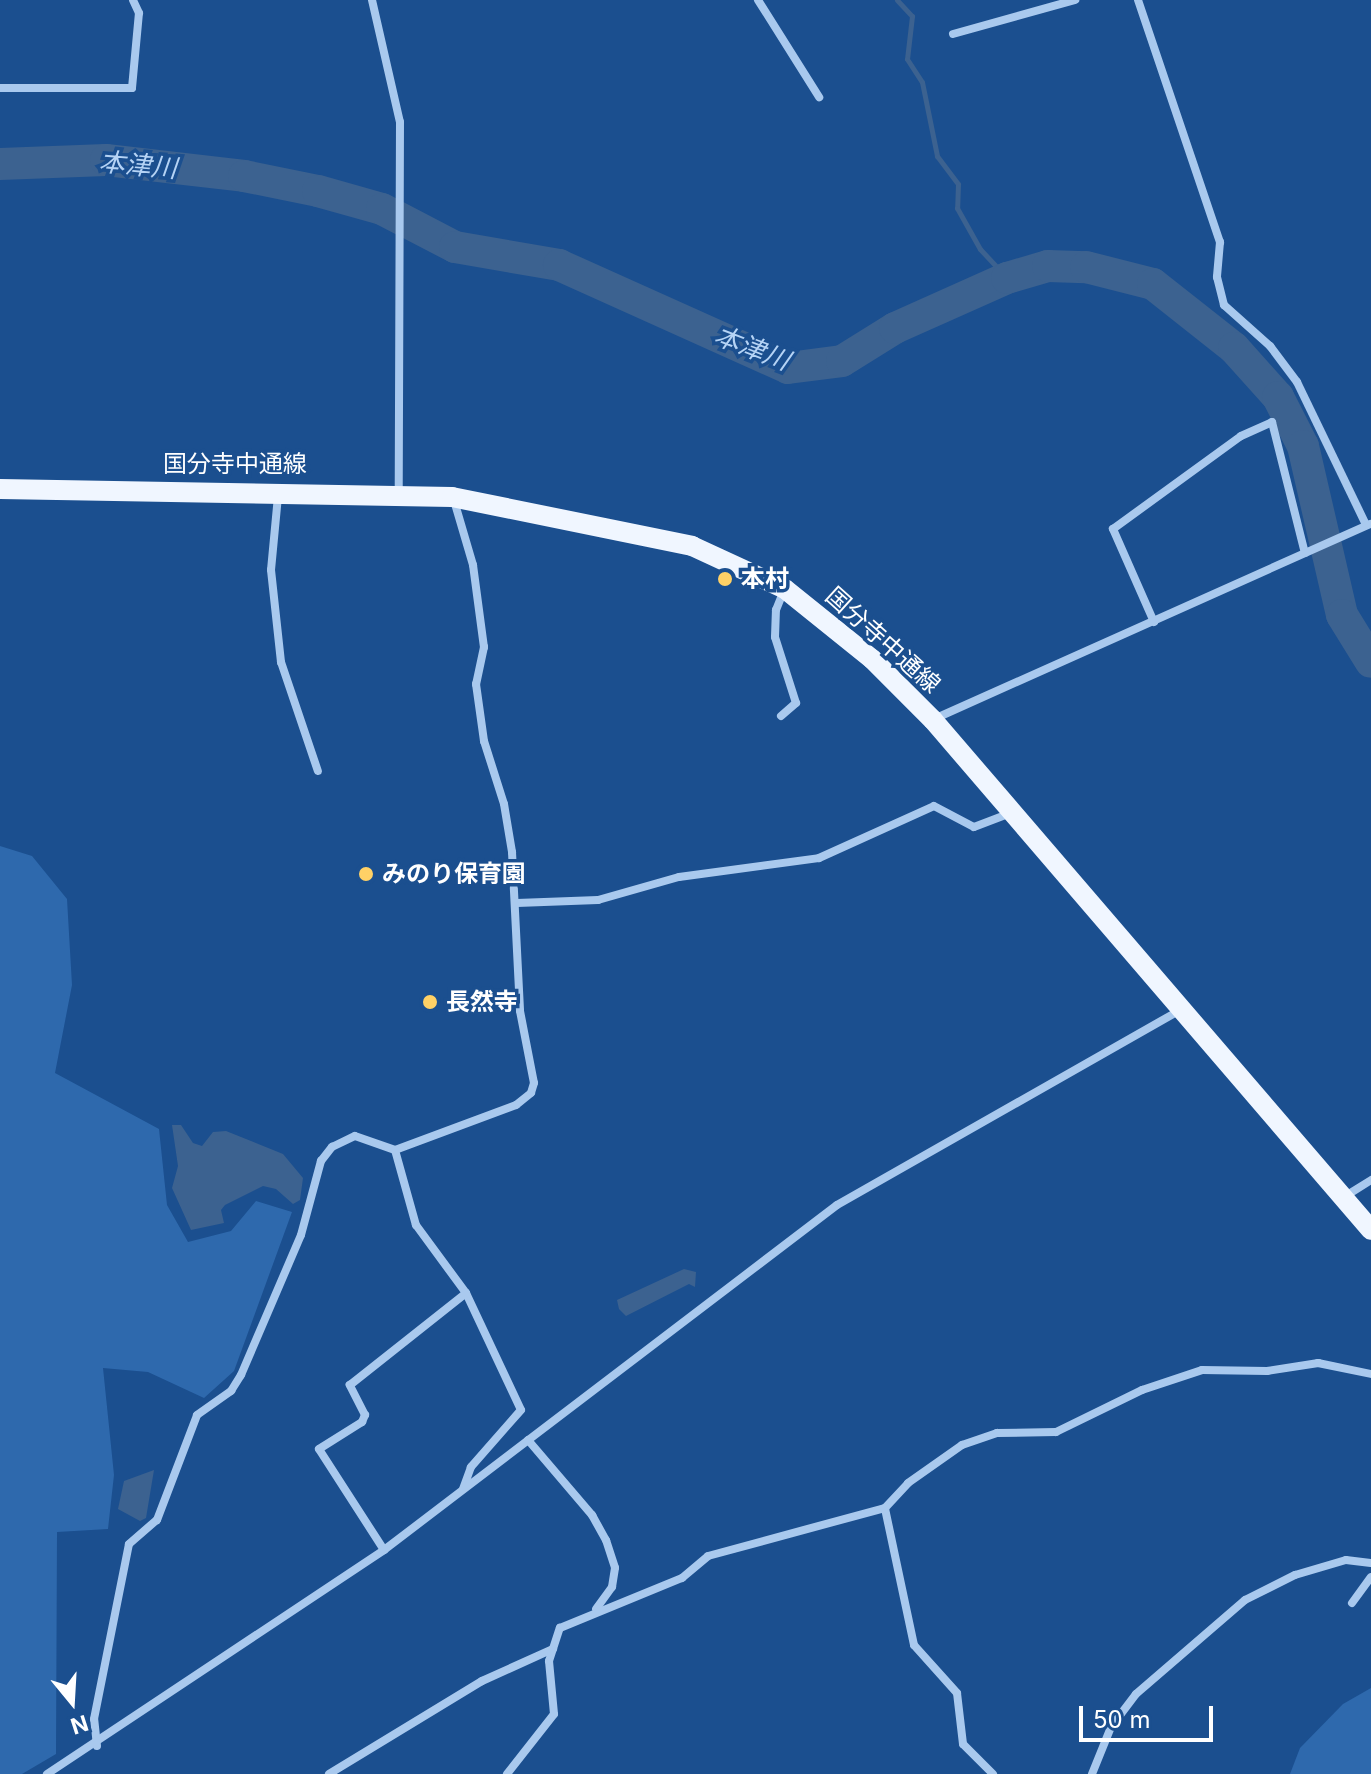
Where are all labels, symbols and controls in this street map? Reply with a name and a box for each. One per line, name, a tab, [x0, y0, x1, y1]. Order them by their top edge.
water label: 本津川	[98, 146, 178, 184]
water label: 本津川	[710, 319, 794, 377]
street label: 国分寺中通線	[163, 450, 307, 478]
place label: 本村	[741, 565, 789, 593]
marker: 本村	[716, 570, 734, 588]
street label: 国分寺中通線	[820, 581, 946, 699]
place label: みのり保育園	[382, 860, 526, 888]
marker: みのり保育園	[357, 865, 375, 883]
place label: 長然寺	[446, 988, 518, 1016]
marker: 長然寺	[421, 993, 439, 1011]
north arrow	[32, 1662, 112, 1742]
scale bar	[1083, 1690, 1217, 1740]
text: 50 m	[1093, 1705, 1151, 1734]
text: N	[67, 1710, 91, 1740]

